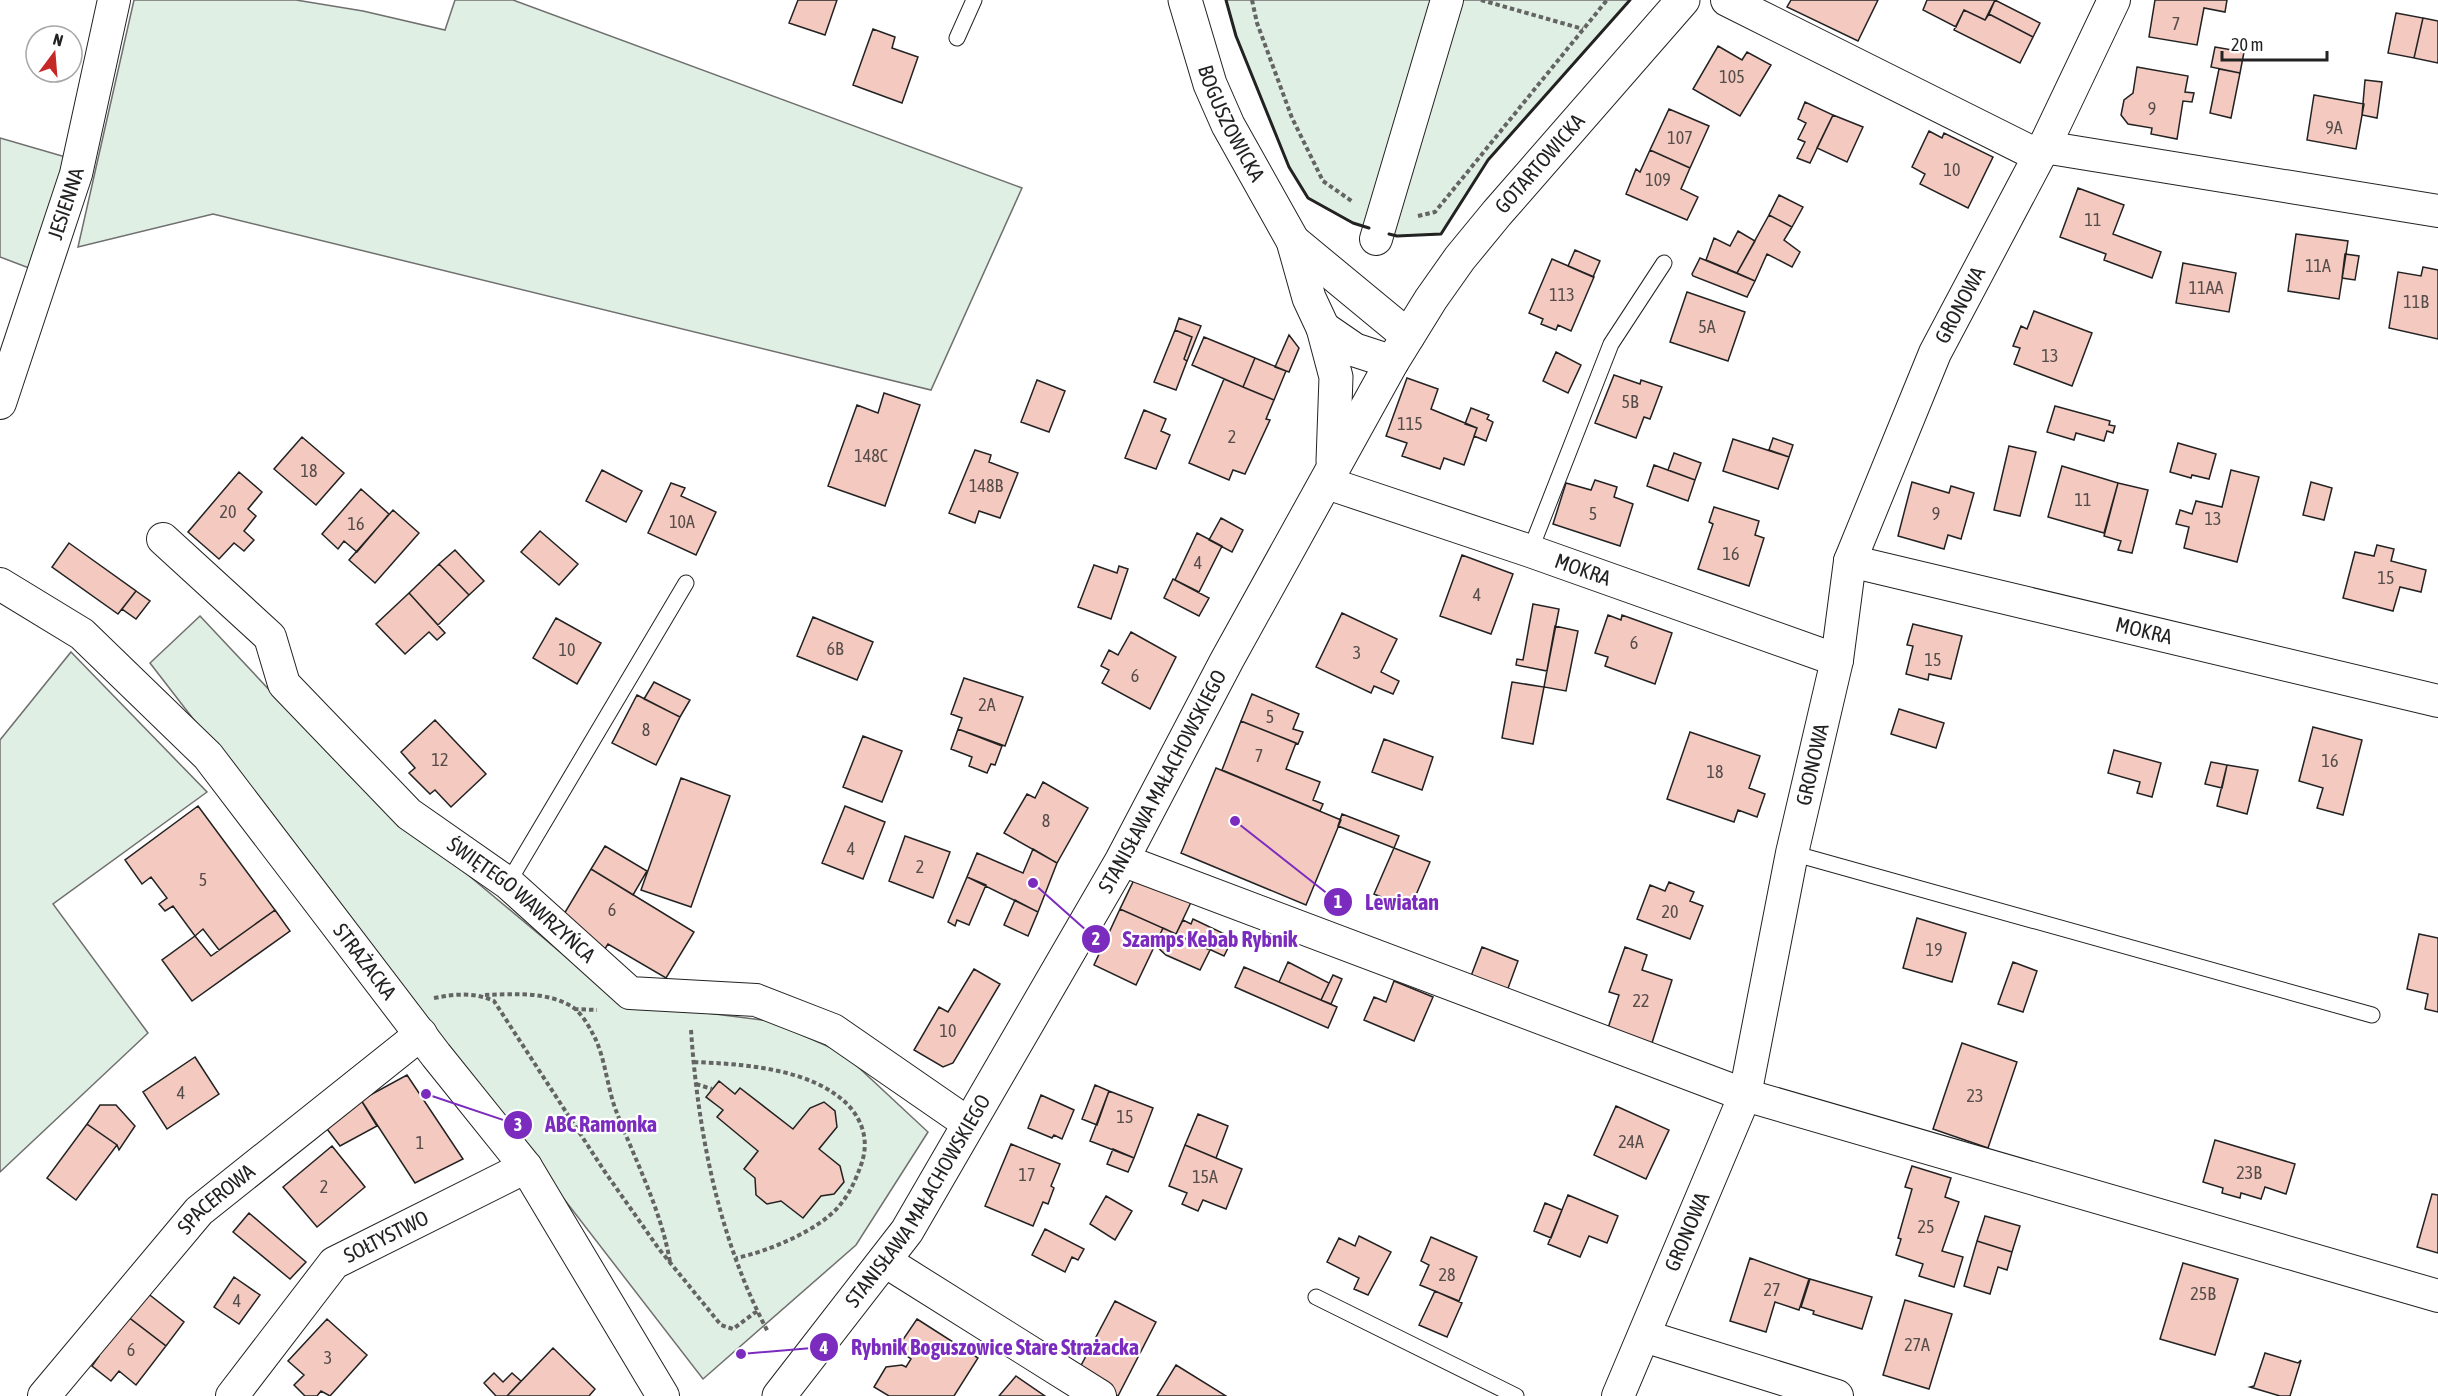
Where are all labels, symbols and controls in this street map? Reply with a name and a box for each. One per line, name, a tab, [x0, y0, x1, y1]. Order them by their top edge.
house number: 7	[2172, 13, 2180, 34]
north arrow	[24, 24, 84, 84]
scale bar	[2222, 24, 2327, 62]
text: N	[51, 30, 65, 50]
text: 20 m	[2231, 34, 2263, 55]
street label: BOGUSZOWICKA	[1194, 62, 1270, 186]
house number: 105	[1719, 66, 1745, 87]
house number: 9	[2148, 98, 2156, 119]
street label: GOTARTOWICKA	[1489, 108, 1589, 218]
house number: 9A	[2325, 117, 2343, 138]
house number: 107	[1667, 127, 1693, 148]
house number: 10	[1944, 159, 1960, 180]
street label: JESIENNA	[42, 165, 88, 242]
house number: 109	[1645, 169, 1671, 190]
house number: 11	[2085, 209, 2101, 230]
house number: 11A	[2305, 255, 2331, 276]
street label: GRONOWA	[1929, 262, 1990, 347]
house number: 11AA	[2189, 277, 2223, 298]
house number: 113	[1549, 284, 1575, 305]
house number: 11B	[2403, 291, 2429, 312]
house number: 5A	[1698, 316, 1716, 337]
house number: 13	[2042, 345, 2058, 366]
house number: 5B	[1622, 391, 1639, 412]
house number: 115	[1397, 413, 1423, 434]
house number: 2	[1228, 426, 1236, 447]
house number: 148C	[854, 445, 888, 466]
house number: 18	[301, 460, 317, 481]
house number: 148B	[969, 475, 1003, 496]
house number: 11	[2075, 489, 2091, 510]
house number: 20	[220, 501, 236, 522]
house number: 5	[1589, 503, 1597, 524]
house number: 9	[1932, 503, 1940, 524]
house number: 13	[2205, 508, 2221, 529]
house number: 10A	[669, 511, 695, 532]
house number: 16	[348, 513, 364, 534]
house number: 16	[1723, 543, 1739, 564]
street label: MOKRA	[1552, 548, 1615, 590]
house number: 4	[1194, 552, 1202, 573]
house number: 15	[2378, 567, 2394, 588]
house number: 4	[1473, 584, 1481, 605]
street label: MOKRA	[2113, 612, 2175, 648]
house number: 6	[1630, 632, 1638, 653]
house number: 6B	[827, 638, 844, 659]
house number: 10	[559, 639, 575, 660]
house number: 3	[1353, 642, 1361, 663]
house number: 15	[1925, 649, 1941, 670]
house number: 6	[1131, 665, 1139, 686]
street label: STANISŁAWA MAŁACHOWSKIEGO	[1093, 666, 1231, 897]
house number: 2A	[978, 694, 996, 715]
house number: 5	[1266, 706, 1274, 727]
house number: 8	[642, 719, 650, 740]
street label: GRONOWA	[1791, 720, 1833, 808]
house number: 7	[1255, 745, 1263, 766]
house number: 12	[432, 749, 448, 770]
house number: 16	[2322, 750, 2338, 771]
house number: 18	[1707, 761, 1723, 782]
house number: 8	[1042, 810, 1050, 831]
street label: ŚWIĘTEGO WAWRZYŃCA	[443, 832, 601, 967]
house number: 4	[847, 838, 855, 859]
house number: 2	[916, 856, 924, 877]
house number: 5	[199, 869, 207, 890]
callout: Lewiatan	[1323, 882, 1451, 922]
text: Lewiatan	[1365, 889, 1439, 915]
text: 1	[1334, 891, 1342, 912]
house number: 6	[608, 899, 616, 920]
house number: 20	[1662, 901, 1678, 922]
street label: STRAŻACKA	[329, 918, 402, 1004]
callout: Szamps Kebab Rybnik	[1081, 919, 1310, 959]
text: Szamps Kebab Rybnik	[1123, 926, 1298, 952]
text: 2	[1092, 928, 1100, 949]
house number: 19	[1926, 939, 1942, 960]
house number: 22	[1633, 990, 1649, 1011]
house number: 10	[940, 1020, 956, 1041]
house number: 4	[177, 1082, 185, 1103]
house number: 23	[1967, 1085, 1983, 1106]
street label: STANISŁAWA MAŁACHOWSKIEGO	[840, 1090, 995, 1311]
callout: ABC Ramonka	[503, 1105, 669, 1145]
house number: 15	[1117, 1106, 1133, 1127]
text: ABC Ramonka	[544, 1111, 657, 1137]
text: 3	[514, 1114, 522, 1135]
house number: 24A	[1618, 1131, 1644, 1152]
house number: 1	[416, 1132, 424, 1153]
street label: SPACEROWA	[172, 1158, 259, 1238]
house number: 23B	[2236, 1162, 2262, 1183]
house number: 17	[1019, 1164, 1035, 1185]
house number: 15A	[1192, 1166, 1218, 1187]
house number: 2	[320, 1176, 328, 1197]
street label: GRONOWA	[1659, 1188, 1714, 1275]
street label: SOŁTYSTWO	[340, 1205, 432, 1267]
house number: 25	[1918, 1216, 1934, 1237]
house number: 28	[1439, 1264, 1455, 1285]
house number: 27	[1764, 1279, 1780, 1300]
house number: 25B	[2190, 1283, 2216, 1304]
house number: 4	[233, 1290, 241, 1311]
callout: Rybnik Boguszowice Stare Strażacka	[809, 1327, 1151, 1367]
text: Rybnik Boguszowice Stare Strażacka	[851, 1334, 1139, 1360]
house number: 27A	[1904, 1334, 1930, 1355]
text: 4	[819, 1337, 828, 1358]
house number: 6	[127, 1339, 135, 1360]
house number: 3	[324, 1347, 332, 1368]

